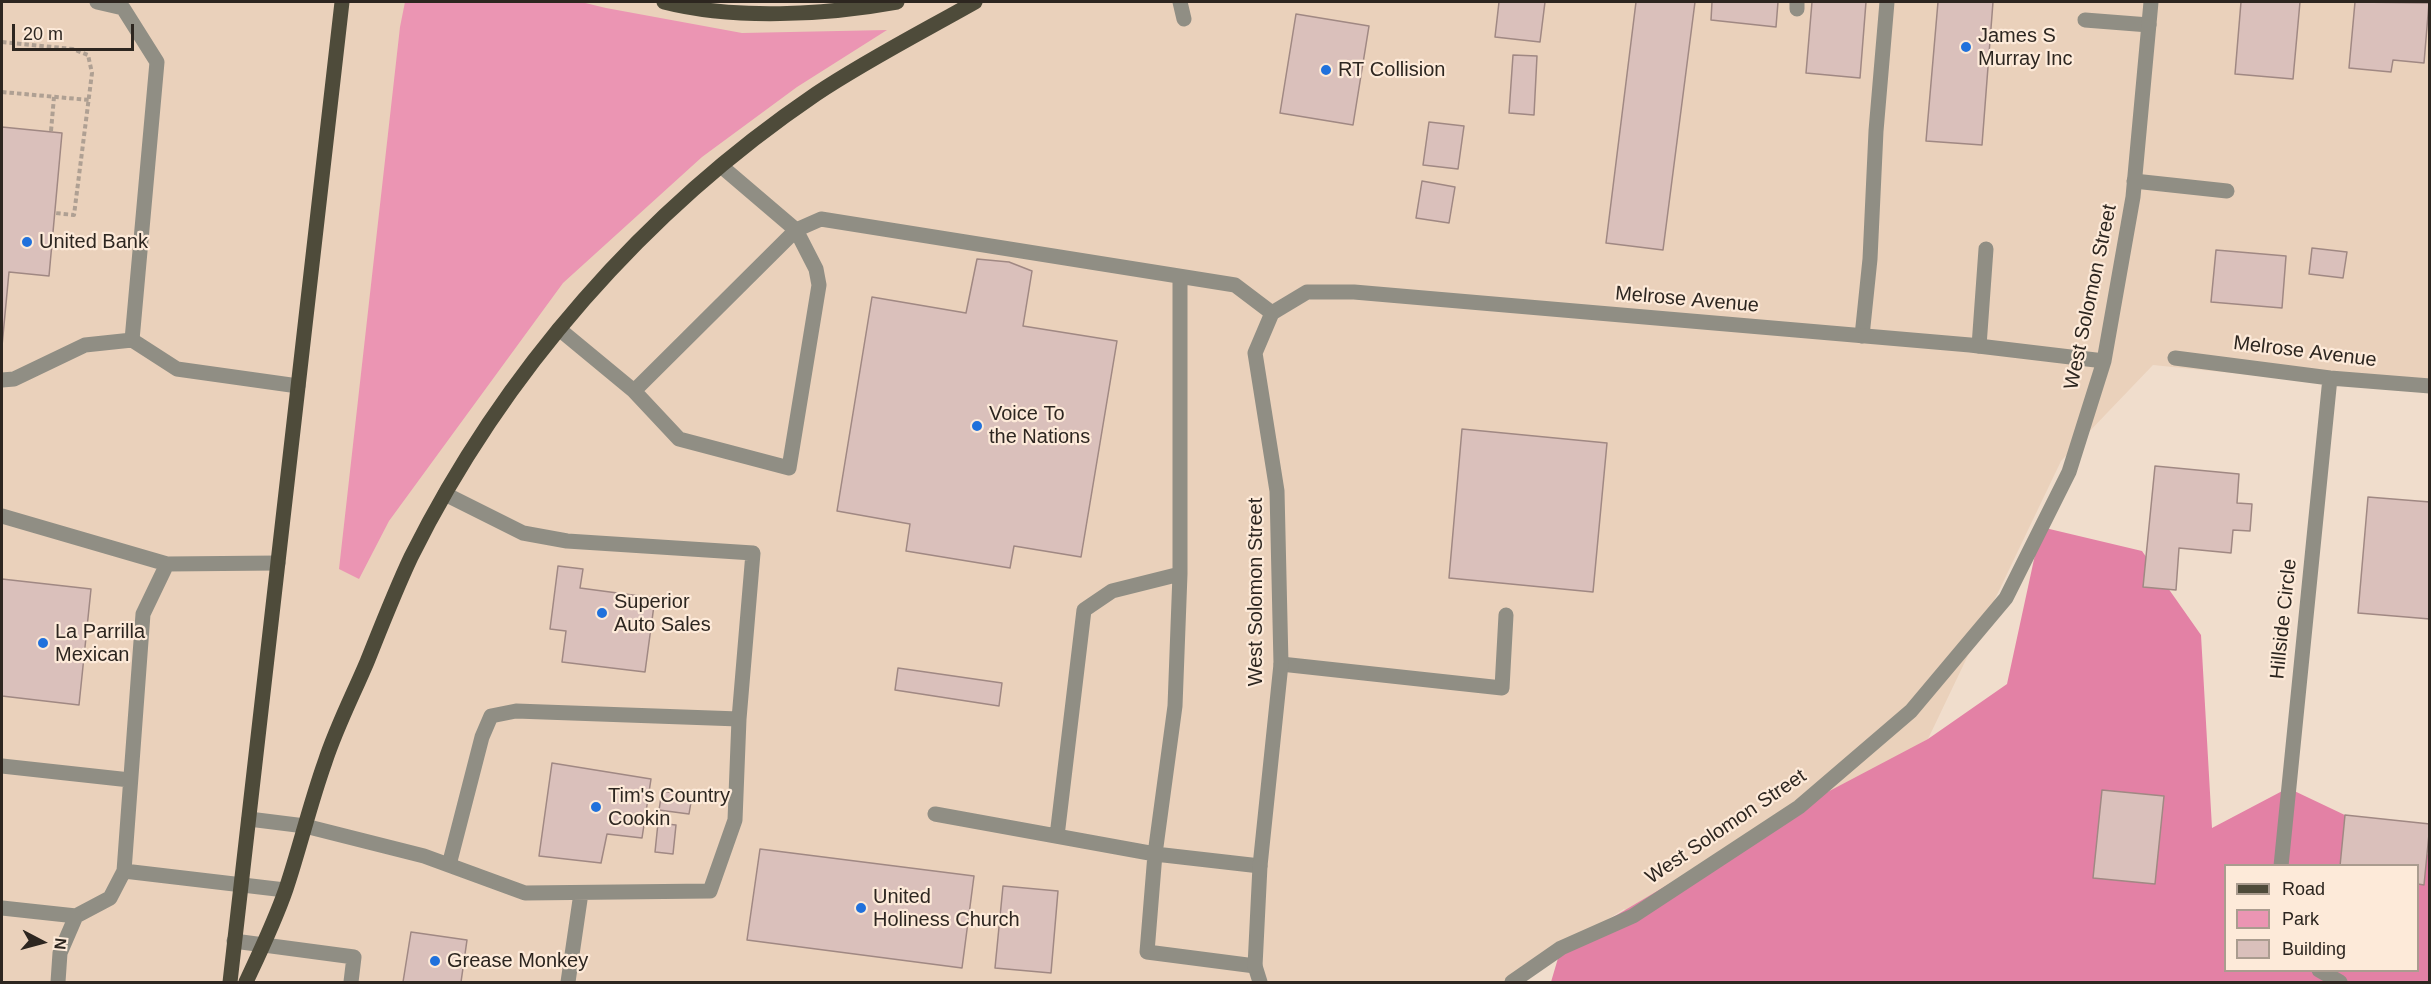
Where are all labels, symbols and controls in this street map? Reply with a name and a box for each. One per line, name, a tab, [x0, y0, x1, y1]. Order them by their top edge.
scale bar	[15, 12, 136, 50]
text: 20 m	[23, 24, 63, 44]
place label: James S Murray Inc	[1978, 24, 2072, 71]
marker: James S Murray Inc	[1959, 40, 1973, 54]
place label: RT Collision	[1338, 58, 1445, 82]
marker: RT Collision	[1319, 63, 1333, 77]
street label: West Solomon Street	[2060, 202, 2122, 392]
place label: United Bank	[39, 230, 148, 254]
marker: United Bank	[20, 235, 34, 249]
street label: Melrose Avenue	[1614, 282, 1760, 318]
street label: Melrose Avenue	[2232, 331, 2378, 373]
place label: Voice To the Nations	[989, 402, 1090, 449]
marker: Voice To the Nations	[970, 419, 984, 433]
street label: West Solomon Street	[1244, 498, 1268, 686]
street label: Hillside Circle	[2266, 558, 2302, 680]
place label: Superior Auto Sales	[614, 590, 711, 637]
marker: Superior Auto Sales	[595, 606, 609, 620]
place label: La Parrilla Mexican	[55, 620, 145, 667]
marker: La Parrilla Mexican	[36, 636, 50, 650]
street label: West Solomon Street	[1641, 764, 1811, 890]
place label: Tim's Country Cookin	[608, 784, 730, 831]
marker: Tim's Country Cookin	[589, 800, 603, 814]
legend	[2224, 864, 2419, 972]
text: Road	[2282, 879, 2325, 899]
place label: United Holiness Church	[873, 885, 1020, 932]
marker: United Holiness Church	[854, 901, 868, 915]
text: Park	[2282, 909, 2319, 929]
north arrow	[12, 912, 72, 972]
text: N	[51, 937, 69, 951]
text: Building	[2282, 939, 2346, 959]
place label: Grease Monkey	[447, 949, 588, 973]
marker: Grease Monkey	[428, 954, 442, 968]

